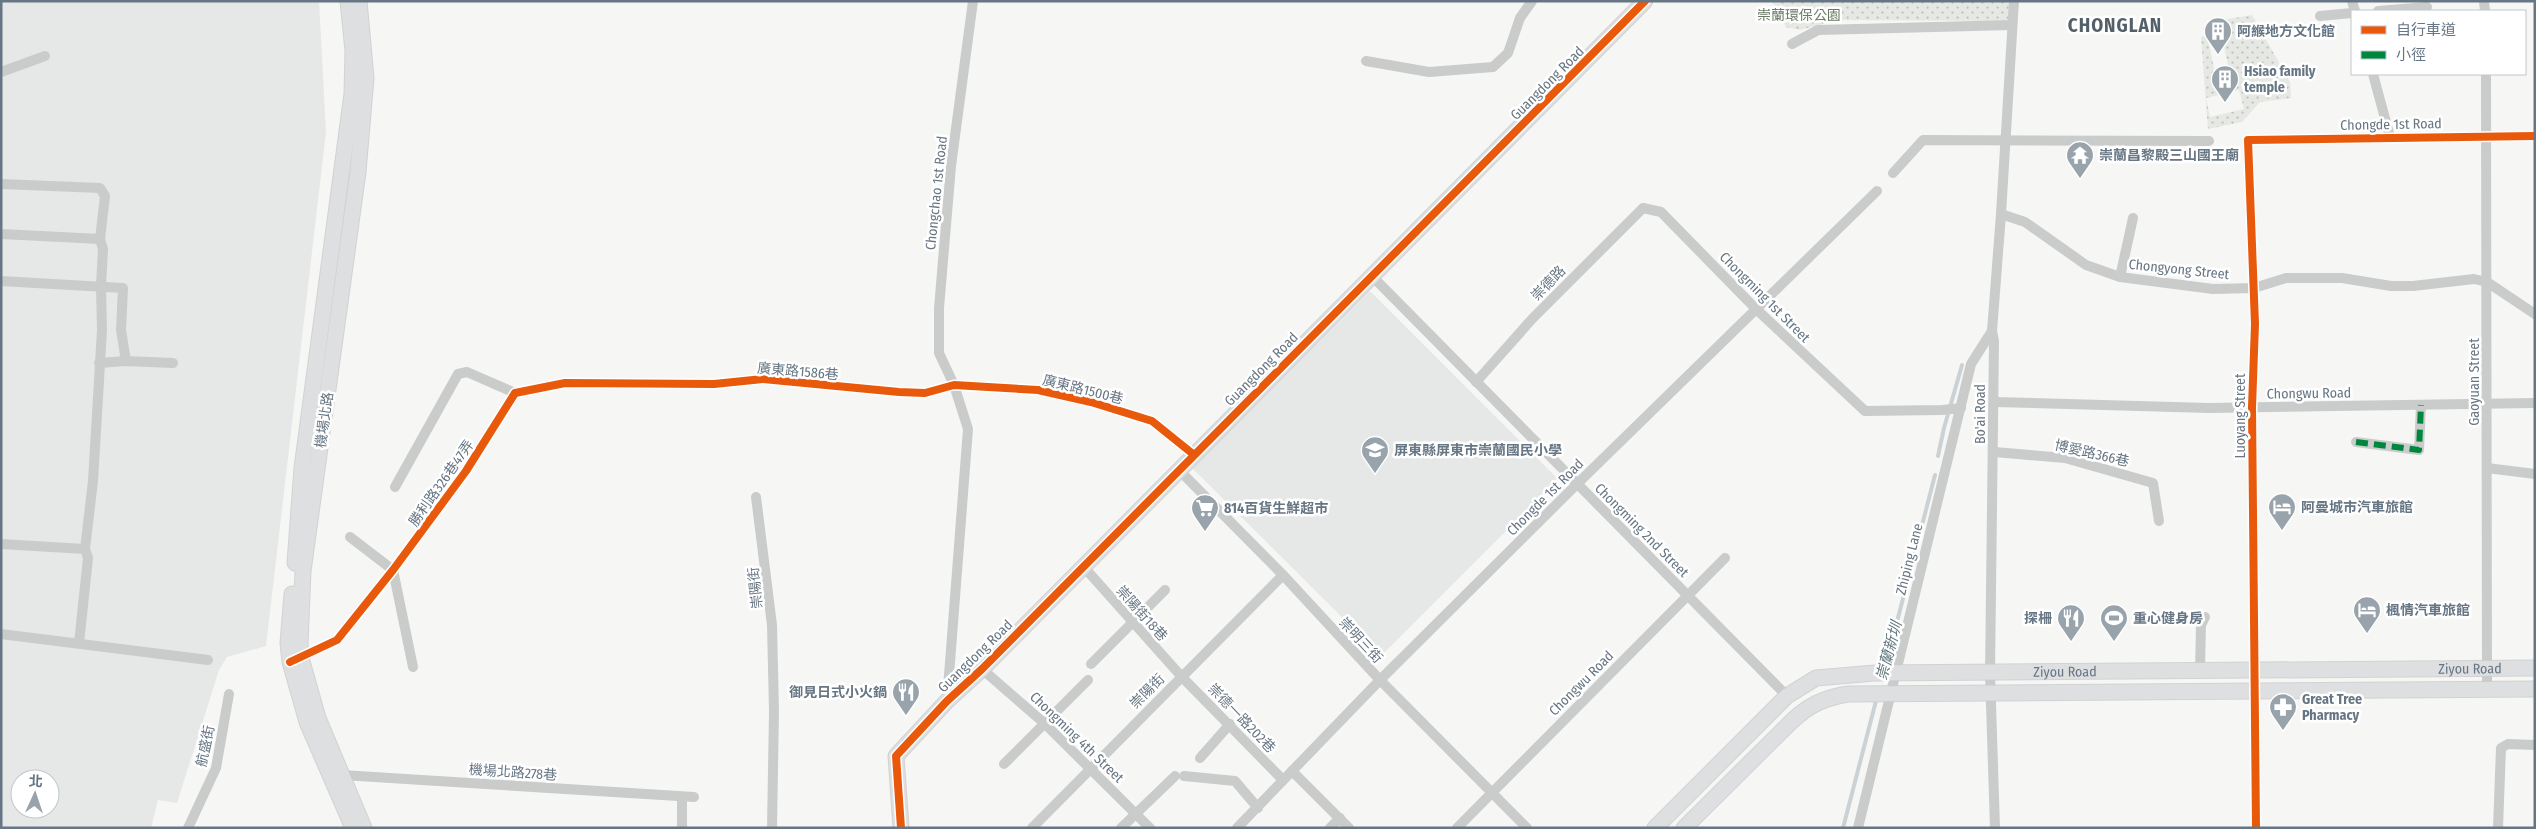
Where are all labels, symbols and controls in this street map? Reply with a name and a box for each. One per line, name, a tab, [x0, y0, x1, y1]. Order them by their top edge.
park label: 崇蘭環保公園	[1757, 7, 1841, 24]
legend	[2351, 10, 2526, 75]
district label: CHONGLAN	[2068, 14, 2162, 37]
building icon: 阿緱地方文化館	[2203, 16, 2233, 55]
text: 自行車道	[2396, 21, 2456, 39]
place label: 阿緱地方文化館	[2237, 23, 2335, 40]
street label: Guangdong Road	[1507, 43, 1588, 124]
text: 小徑	[2396, 46, 2426, 64]
place label: Hsiao family temple	[2244, 63, 2316, 96]
building icon: Hsiao family temple	[2210, 64, 2240, 103]
street label: Chongde 1st Road	[2340, 115, 2442, 134]
street label: Chongchao 1st Road	[922, 135, 951, 251]
temple icon: 崇蘭昌黎殿三山國王廟	[2065, 140, 2095, 179]
place label: 崇蘭昌黎殿三山國王廟	[2099, 147, 2239, 164]
street label: Chongming 1st Street	[1716, 249, 1814, 346]
street label: Chongyong Street	[2128, 256, 2230, 283]
street label: 崇德路	[1528, 262, 1569, 304]
street label: Guangdong Road	[1221, 329, 1302, 410]
street label: Gaoyuan Street	[2466, 338, 2483, 426]
street label: 廣東路1586巷	[756, 359, 839, 384]
street label: 廣東路1500巷	[1041, 371, 1125, 408]
street label: Luoyang Street	[2232, 373, 2249, 459]
street label: Bo'ai Road	[1972, 384, 1989, 444]
street label: Chongwu Road	[2267, 384, 2351, 403]
street label: 機場北路	[312, 391, 337, 449]
school or university icon: 屏東縣屏東市崇蘭國民小學	[1360, 435, 1390, 474]
street label: 勝利路326巷47弄	[405, 437, 477, 530]
street label: 博愛路366巷	[2053, 437, 2131, 470]
place label: 屏東縣屏東市崇蘭國民小學	[1394, 442, 1562, 459]
street label: Chongde 1st Road	[1503, 455, 1587, 539]
street label: Chongming 2nd Street	[1591, 480, 1692, 581]
hotel icon: 阿曼城市汽車旅館	[2267, 492, 2297, 531]
supermarket icon: 814百貨生鮮超市	[1190, 493, 1220, 532]
place label: 阿曼城市汽車旅館	[2301, 499, 2413, 516]
place label: 814百貨生鮮超市	[1224, 500, 1328, 517]
street label: Zhiping Lane	[1892, 522, 1927, 597]
street label: 崇陽街	[745, 566, 766, 610]
street label: 崇陽街18巷	[1112, 582, 1171, 644]
hotel icon: 楓情汽車旅館	[2352, 595, 2382, 634]
place label: 楓情汽車旅館	[2386, 602, 2470, 619]
restaurant icon: 探柵	[2056, 603, 2086, 642]
sports icon: 重心健身房	[2099, 603, 2129, 642]
place label: 探柵	[2024, 610, 2052, 627]
place label: 重心健身房	[2133, 610, 2203, 627]
street label: 崇明三街	[1335, 614, 1386, 667]
street label: Guangdong Road	[935, 617, 1016, 696]
water label: 崇蘭新圳	[1873, 618, 1906, 682]
street label: Chongwu Road	[1545, 647, 1617, 719]
street label: Ziyou Road	[2438, 660, 2502, 678]
street label: Ziyou Road	[2033, 663, 2097, 681]
street label: 崇陽街	[1126, 670, 1168, 712]
restaurant icon: 御見日式小火鍋	[891, 677, 921, 716]
street label: 崇德一路202巷	[1204, 680, 1279, 756]
place label: 御見日式小火鍋	[789, 684, 887, 701]
street label: Chongming 4th Street	[1026, 688, 1127, 787]
place label: Great Tree Pharmacy	[2302, 691, 2362, 724]
pharmacy icon: Great Tree Pharmacy	[2268, 692, 2298, 731]
street label: 航盛街	[193, 724, 218, 768]
street label: 機場北路278巷	[468, 761, 558, 784]
north arrow	[10, 769, 60, 819]
text: 北	[28, 773, 43, 790]

